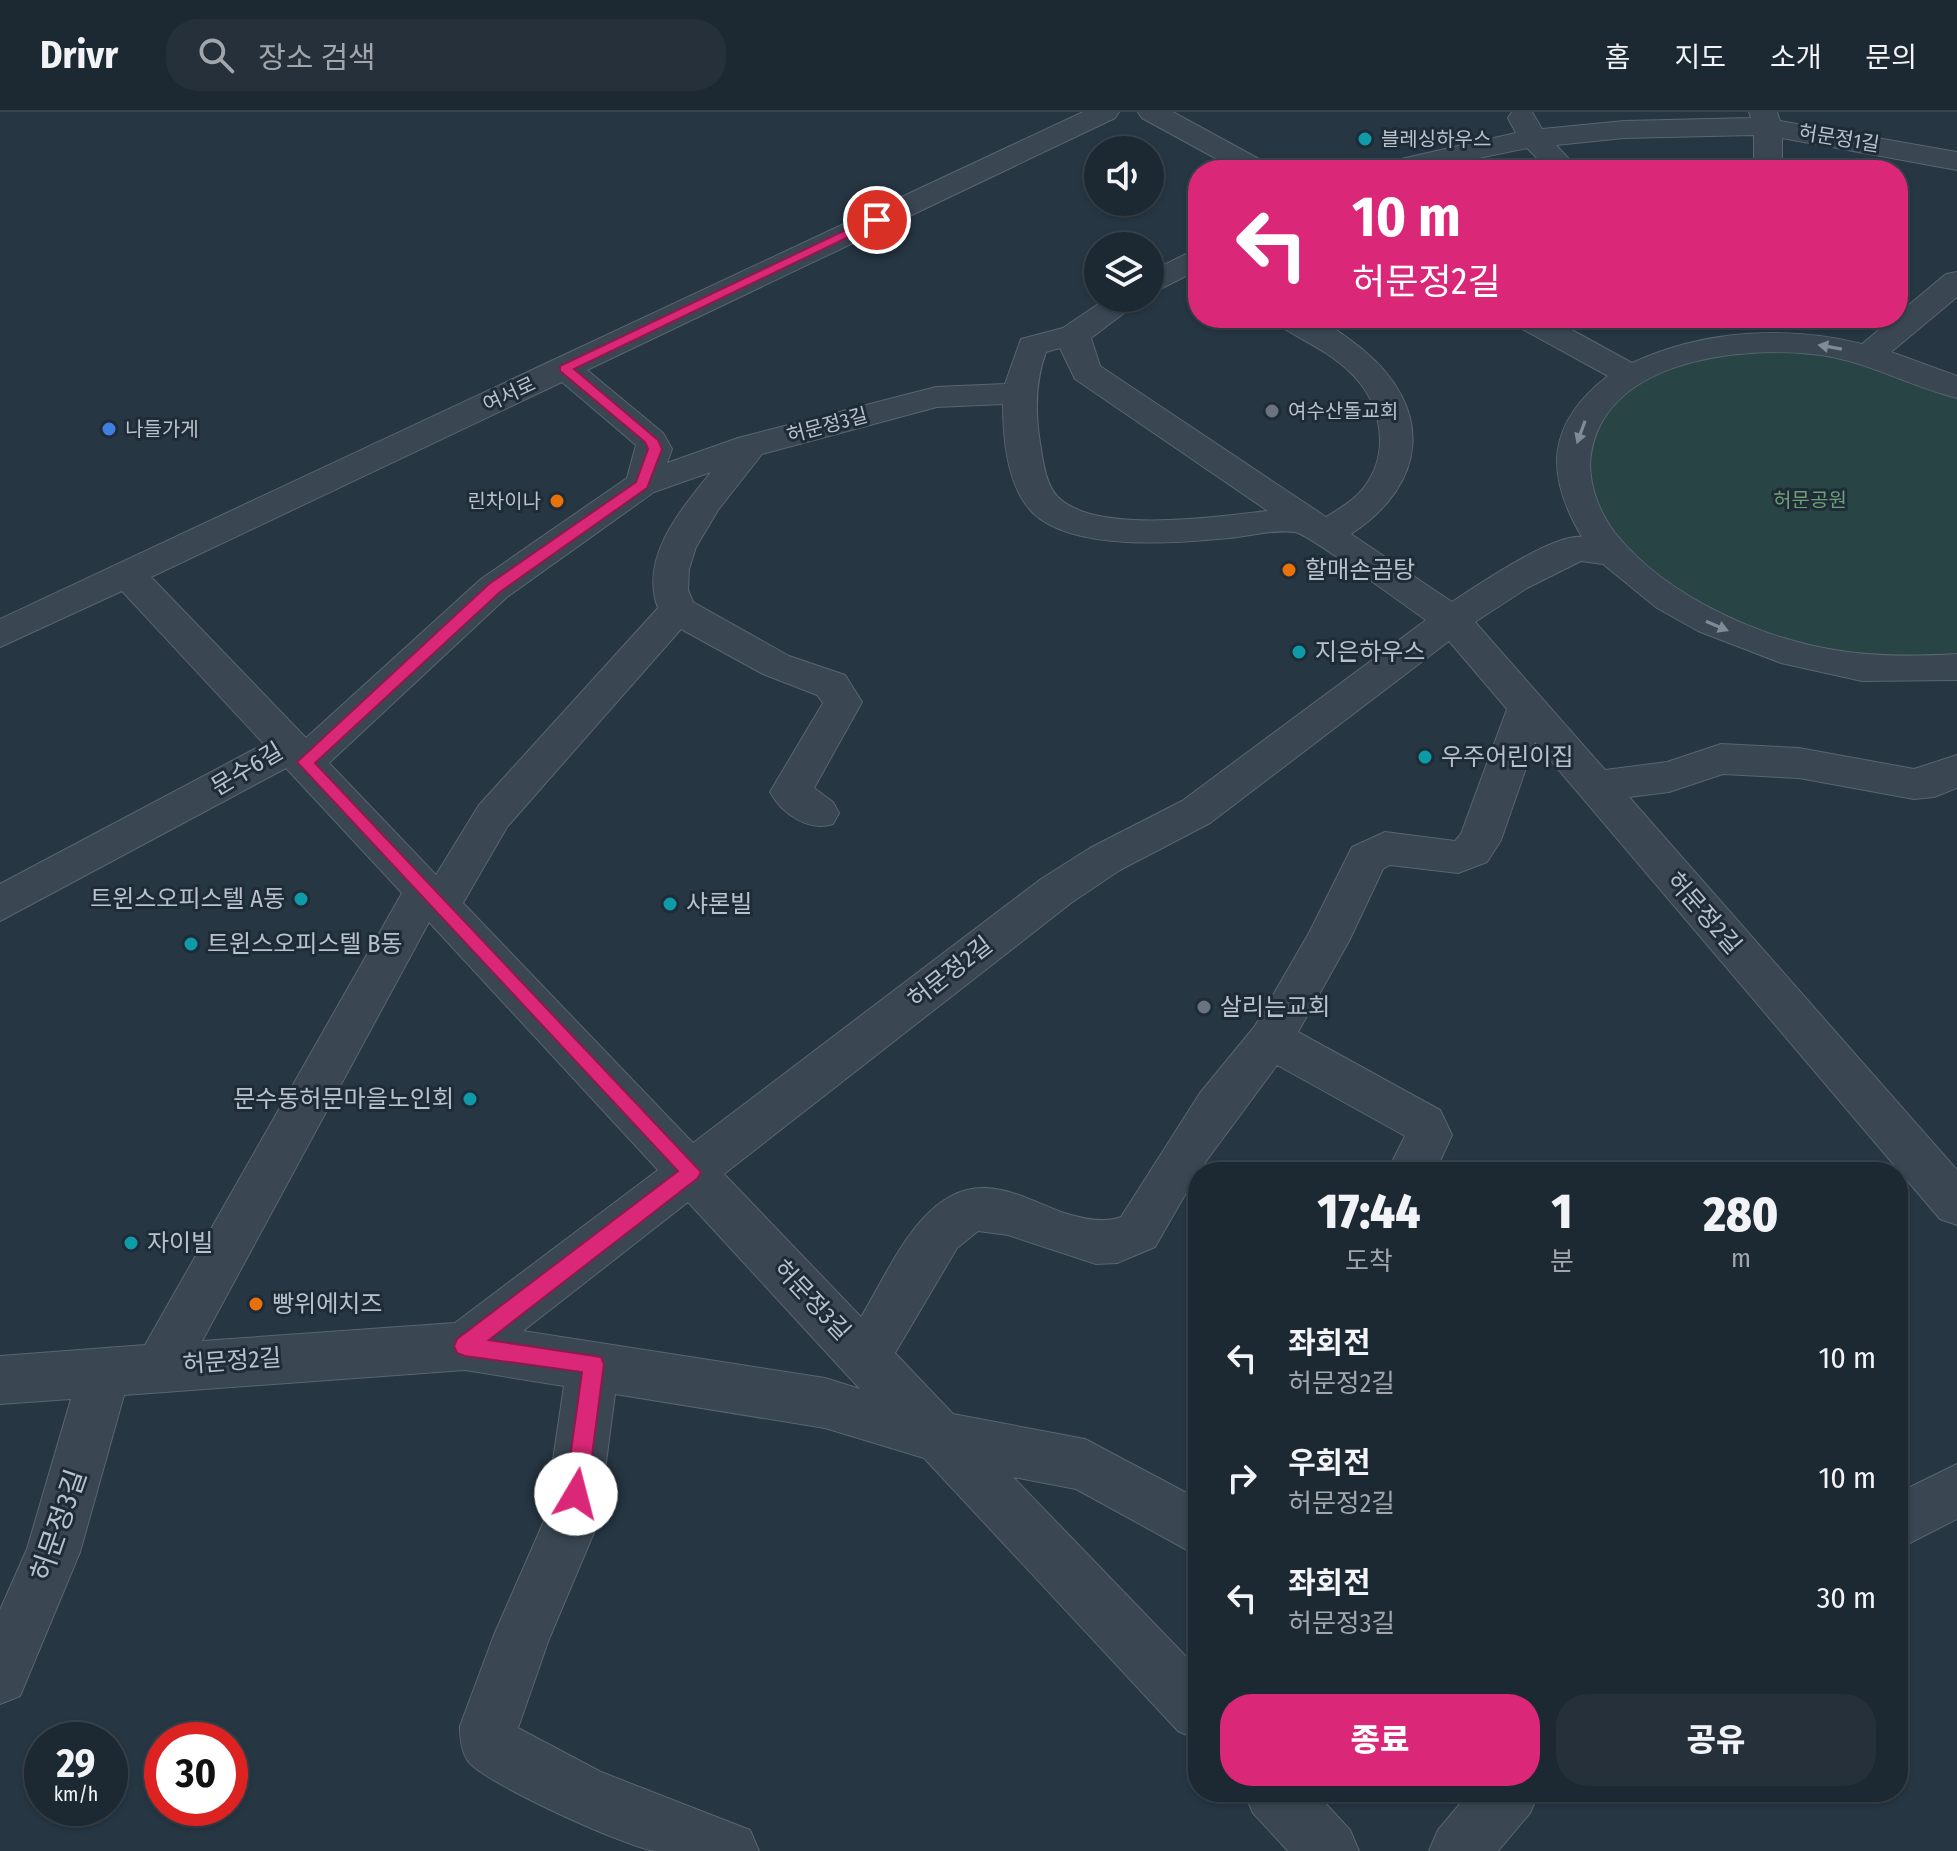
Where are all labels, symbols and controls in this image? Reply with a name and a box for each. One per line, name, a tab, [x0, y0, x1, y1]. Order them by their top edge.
search box	[166, 19, 726, 91]
text: Drivr	[40, 32, 118, 78]
icon: search	[194, 33, 238, 77]
text: 장소 검색	[258, 40, 376, 76]
text: 홈	[1605, 41, 1630, 74]
text: 지도	[1674, 41, 1726, 74]
text: 소개	[1770, 41, 1821, 74]
text: 문의	[1865, 41, 1917, 74]
street label: 허문정1길	[1797, 120, 1881, 156]
place label: 블레싱하우스	[1381, 127, 1491, 151]
marker: 블레싱하우스	[1356, 130, 1374, 148]
map controls	[1084, 136, 1164, 312]
button: sound	[1084, 136, 1164, 216]
text: 10 m	[1352, 184, 1461, 251]
pin	[843, 186, 911, 254]
icon: left	[1220, 192, 1324, 296]
icon: arrive	[855, 198, 899, 242]
button: layers	[1084, 232, 1164, 312]
text: 허문정2길	[1352, 260, 1500, 304]
one-way arrow	[1817, 341, 1842, 353]
street label: 여서로	[479, 371, 539, 417]
place label: 여수산돌교회	[1288, 399, 1398, 423]
marker: 여수산돌교회	[1263, 402, 1281, 420]
street label: 허문정3길	[784, 403, 870, 447]
place label: 나들가게	[125, 417, 199, 441]
marker: 나들가게	[100, 420, 118, 438]
one-way arrow	[1574, 420, 1586, 444]
park label: 허문공원	[1773, 488, 1847, 512]
place label: 린차이나	[467, 489, 541, 513]
marker: 린차이나	[548, 492, 566, 510]
place label: 할매손곰탕	[1305, 556, 1415, 584]
marker: 할매손곰탕	[1280, 561, 1298, 579]
one-way arrow	[1705, 619, 1728, 632]
place label: 지은하우스	[1315, 638, 1425, 666]
marker: 지은하우스	[1290, 643, 1308, 661]
street label: 문수6길	[206, 737, 288, 801]
place label: 우주어린이집	[1441, 743, 1573, 771]
marker: 우주어린이집	[1416, 748, 1434, 766]
street label: 허문정2길	[1661, 866, 1747, 960]
place label: 트윈스오피스텔 A동	[90, 885, 285, 913]
marker: 트윈스오피스텔 A동	[292, 890, 310, 908]
place label: 샤론빌	[686, 890, 752, 918]
marker: 샤론빌	[661, 895, 679, 913]
place label: 트윈스오피스텔 B동	[207, 930, 402, 958]
street label: 허문정2길	[902, 931, 998, 1013]
marker: 트윈스오피스텔 B동	[182, 935, 200, 953]
place label: 살리는교회	[1220, 993, 1330, 1021]
marker: 살리는교회	[1195, 998, 1213, 1016]
place label: 문수동허문마을노인회	[233, 1085, 454, 1113]
marker: 문수동허문마을노인회	[461, 1090, 479, 1108]
text: 17:44	[1318, 1183, 1420, 1241]
text: 1	[1551, 1183, 1572, 1241]
text: 280	[1703, 1186, 1778, 1244]
place label: 자이빌	[147, 1229, 213, 1257]
marker: 자이빌	[122, 1234, 140, 1252]
text: m	[1731, 1243, 1751, 1274]
text: 도착	[1345, 1246, 1393, 1277]
text: 분	[1550, 1246, 1574, 1277]
street label: 허문정3길	[768, 1254, 856, 1346]
place label: 빵위에치즈	[272, 1290, 382, 1318]
marker: 빵위에치즈	[247, 1295, 265, 1313]
text: 좌회전	[1288, 1325, 1371, 1361]
icon: left	[1220, 1336, 1264, 1380]
text: 10 m	[1819, 1340, 1876, 1376]
street label: 허문정2길	[182, 1344, 282, 1378]
text: 허문정2길	[1288, 1368, 1395, 1399]
text: 우회전	[1288, 1445, 1371, 1481]
position arrow	[534, 1452, 618, 1536]
icon: right	[1220, 1456, 1264, 1500]
text: 10 m	[1819, 1460, 1876, 1496]
street label: 허문정3길	[24, 1465, 93, 1585]
text: 허문정2길	[1288, 1488, 1395, 1519]
text: 좌회전	[1288, 1565, 1371, 1601]
icon: left	[1220, 1576, 1264, 1620]
text: 30 m	[1817, 1580, 1876, 1616]
text: 허문정3길	[1288, 1608, 1395, 1639]
button: 종료	[1220, 1694, 1540, 1786]
button: 공유	[1556, 1694, 1876, 1786]
speed limit sign: 30	[144, 1722, 248, 1826]
text: 29	[56, 1740, 95, 1788]
text: km/h	[54, 1782, 98, 1806]

